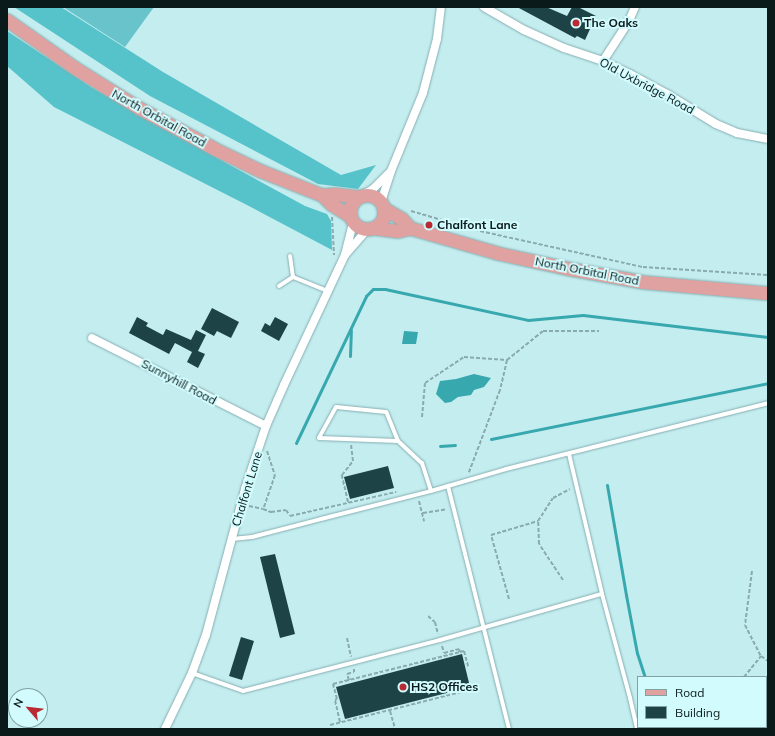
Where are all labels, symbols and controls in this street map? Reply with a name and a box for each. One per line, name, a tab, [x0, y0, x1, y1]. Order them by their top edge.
place label: The Oaks	[584, 16, 638, 30]
marker: The Oaks	[571, 18, 581, 28]
street label: Old Uxbridge Road	[597, 55, 697, 117]
street label: North Orbital Road	[109, 86, 209, 150]
place label: Chalfont Lane	[437, 218, 517, 232]
marker: Chalfont Lane	[424, 220, 434, 230]
street label: North Orbital Road	[534, 254, 640, 288]
street label: Sunnyhill Road	[139, 356, 219, 408]
street label: Chalfont Lane	[229, 450, 265, 528]
legend	[637, 676, 767, 728]
place label: HS2 Offices	[411, 680, 478, 694]
marker: HS2 Offices	[398, 682, 408, 692]
text: Road	[675, 685, 704, 700]
north arrow	[8, 688, 48, 728]
text: N	[10, 696, 26, 710]
text: Building	[675, 705, 720, 720]

